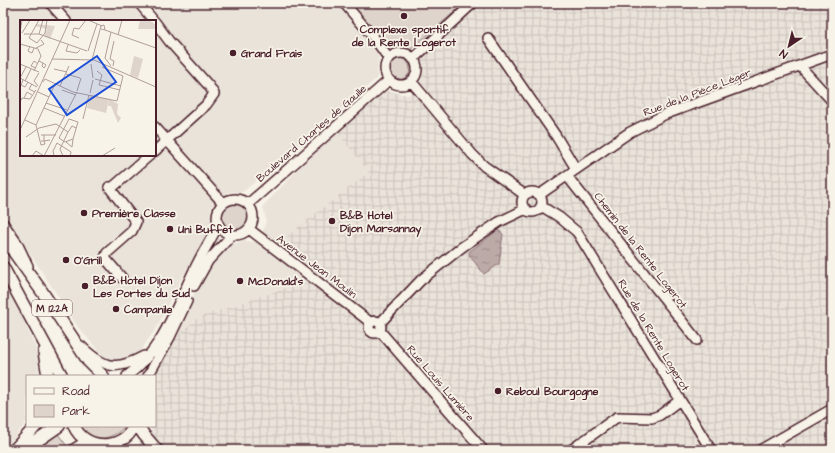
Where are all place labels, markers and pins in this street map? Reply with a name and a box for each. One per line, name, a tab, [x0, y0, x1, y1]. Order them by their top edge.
marker: Complexe sportif de la Rente Logerot	[399, 11, 409, 21]
place label: Complexe sportif de la Rente Logerot	[351, 22, 457, 52]
place label: Grand Frais	[241, 46, 303, 61]
marker: Grand Frais	[228, 48, 238, 58]
place label: Première Classe	[92, 206, 176, 221]
marker: Première Classe	[79, 208, 89, 218]
place label: B&B Hotel Dijon Marsannay	[340, 208, 422, 238]
marker: B&B Hotel Dijon Marsannay	[327, 216, 337, 226]
place label: Uni Buffet	[177, 222, 233, 237]
marker: Uni Buffet	[165, 224, 175, 234]
place label: O'Grill	[74, 253, 102, 268]
marker: O'Grill	[61, 255, 71, 265]
place label: B&B Hotel Dijon Les Portes du Sud	[93, 273, 190, 301]
place label: McDonald's	[248, 274, 304, 289]
marker: McDonald's	[235, 276, 245, 286]
marker: B&B Hotel Dijon Les Portes du Sud	[80, 281, 90, 291]
place label: Campanile	[124, 302, 173, 318]
marker: Campanile	[111, 304, 121, 314]
place label: Reboul Bourgogne	[506, 384, 599, 401]
marker: Reboul Bourgogne	[493, 386, 503, 396]

